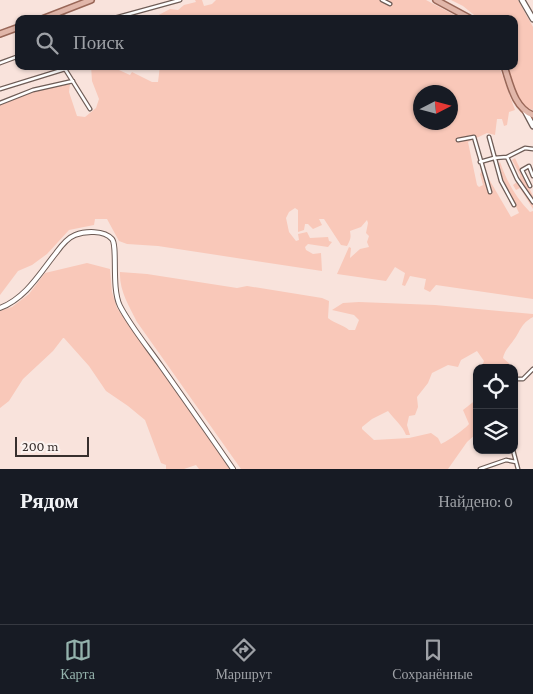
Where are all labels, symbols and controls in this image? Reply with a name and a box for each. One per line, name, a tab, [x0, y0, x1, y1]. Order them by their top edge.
search box	[15, 15, 518, 70]
icon: search	[33, 29, 61, 57]
text: Поиск	[73, 32, 124, 53]
north arrow	[413, 85, 458, 130]
map controls	[473, 364, 518, 454]
button: locate	[473, 364, 518, 409]
button: layers	[473, 409, 518, 454]
scale bar	[15, 434, 89, 457]
text: 200 m	[22, 438, 58, 454]
text: Рядом	[20, 489, 79, 513]
text: Найдено: 0	[438, 493, 513, 510]
tab: Карта	[60, 636, 95, 683]
tab: Маршрут	[215, 636, 272, 683]
tab: Сохранённые	[392, 636, 473, 683]

